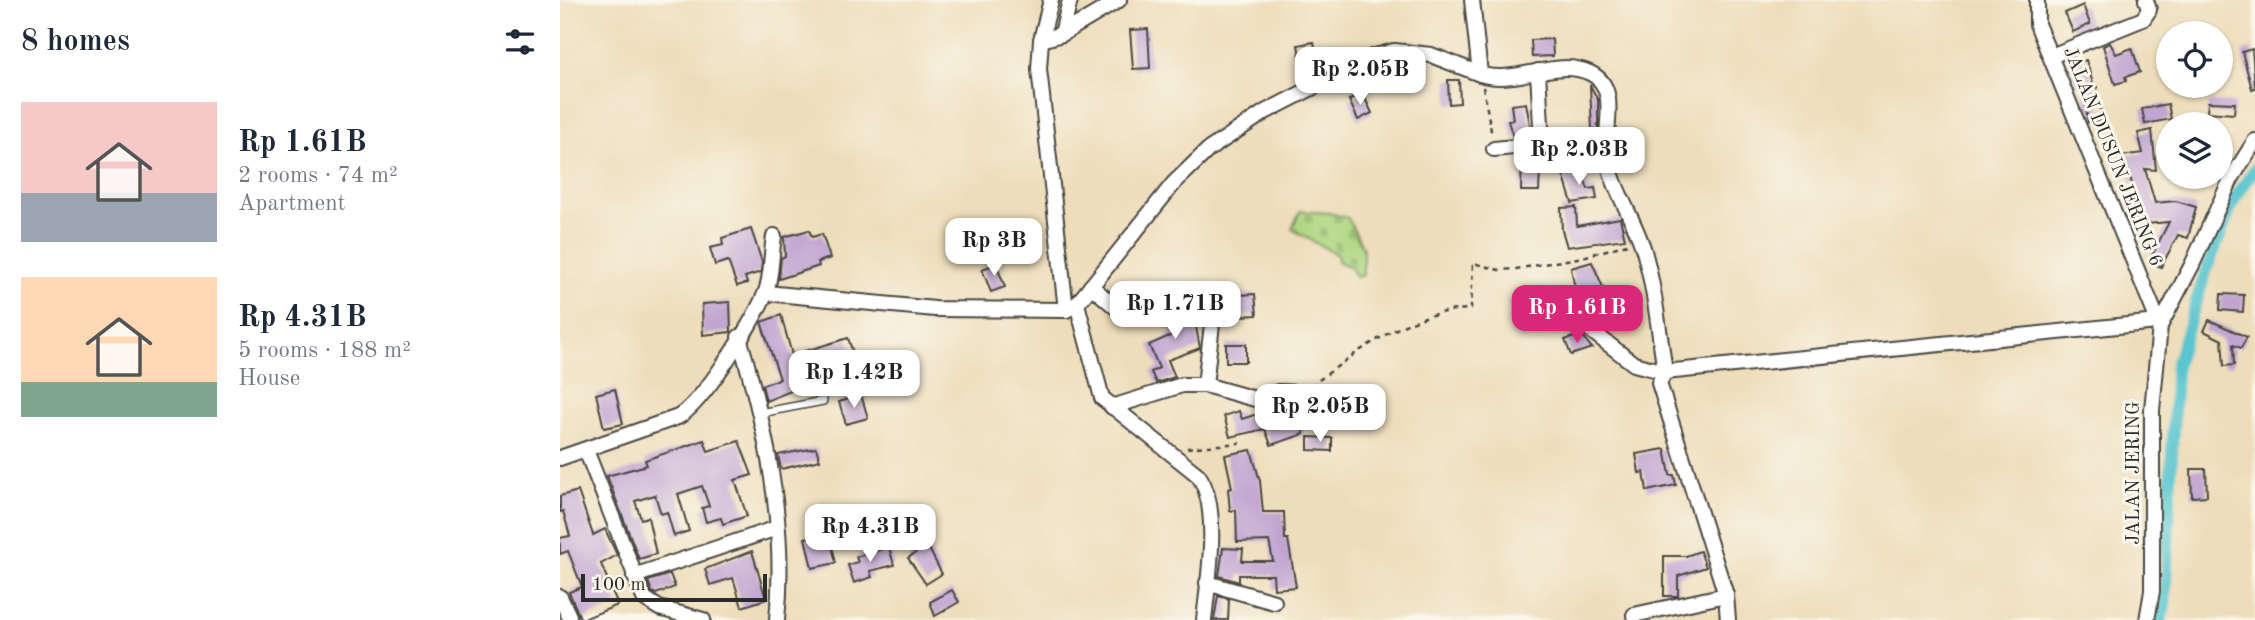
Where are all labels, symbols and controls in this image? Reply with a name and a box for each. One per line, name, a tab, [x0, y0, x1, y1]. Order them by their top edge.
map controls	[2156, 21, 2233, 189]
button: locate	[2156, 21, 2233, 98]
icon: filters	[501, 23, 539, 61]
text: 8 homes	[21, 27, 130, 57]
street label: JALAN DUSUN JERING 6	[2059, 45, 2165, 269]
pin: Rp 2.05B	[1288, 48, 1432, 107]
text: Rp 2.05B	[1311, 58, 1409, 81]
button: layers	[2156, 112, 2233, 189]
text: Rp 1.61B	[238, 128, 367, 158]
pin: Rp 2.03B	[1507, 128, 1651, 187]
icon: home	[77, 130, 161, 214]
text: Rp 2.03B	[1530, 138, 1628, 161]
text: 2 rooms · 74 m²	[238, 164, 398, 187]
text: Apartment	[238, 192, 346, 215]
pin: Rp 3B	[945, 218, 1043, 278]
text: Rp 3B	[961, 229, 1027, 252]
pin: Rp 1.71B	[1103, 282, 1247, 341]
pin: Rp 1.61B	[1505, 286, 1649, 345]
text: Rp 1.71B	[1126, 292, 1224, 315]
text: Rp 1.61B	[1528, 296, 1626, 319]
text: Rp 4.31B	[238, 303, 367, 333]
icon: home	[77, 305, 161, 389]
text: 5 rooms · 188 m²	[238, 339, 411, 362]
pin: Rp 1.42B	[782, 350, 926, 410]
text: Rp 1.42B	[805, 361, 903, 384]
text: House	[238, 367, 300, 390]
pin: Rp 2.05B	[1248, 384, 1392, 444]
text: Rp 2.05B	[1271, 395, 1369, 418]
street label: JALAN JERING	[2125, 401, 2144, 545]
pin: Rp 4.31B	[798, 504, 942, 564]
text: Rp 4.31B	[821, 515, 919, 538]
scale bar	[581, 571, 766, 603]
text: 100 m	[592, 576, 645, 595]

